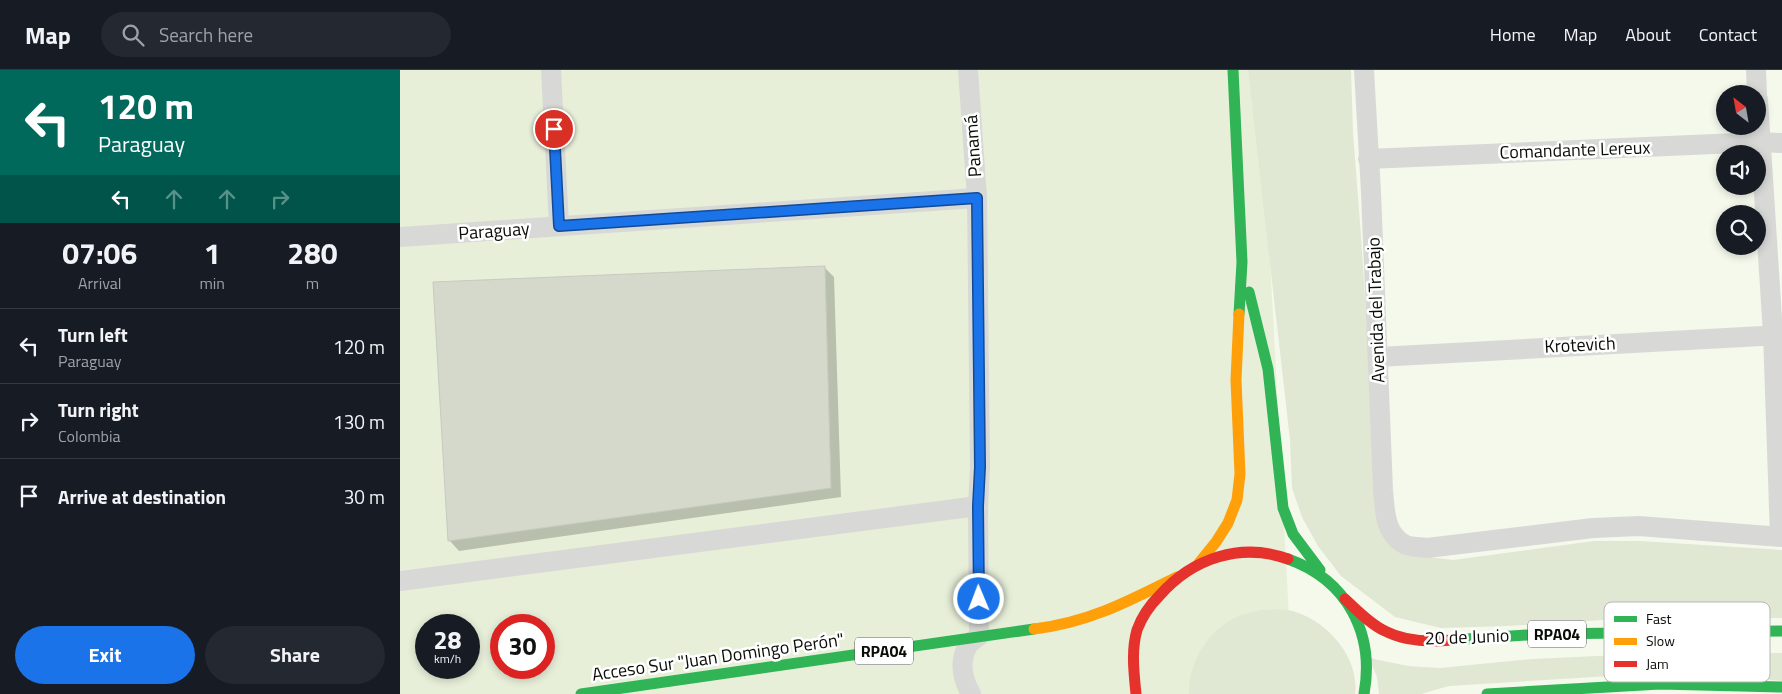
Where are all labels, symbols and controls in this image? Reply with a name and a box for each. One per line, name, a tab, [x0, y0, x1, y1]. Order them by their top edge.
search box	[101, 12, 451, 57]
text: Map	[25, 17, 71, 53]
text: Search here	[159, 20, 253, 49]
icon: search	[119, 21, 147, 49]
text: Home	[1490, 21, 1536, 48]
text: Map	[1564, 21, 1597, 48]
text: About	[1625, 21, 1671, 48]
text: Contact	[1699, 21, 1757, 48]
text: 120 m	[98, 79, 194, 133]
north arrow	[1716, 85, 1766, 135]
map controls	[1716, 85, 1766, 255]
icon: left	[15, 90, 80, 155]
pin	[533, 108, 575, 150]
street label: Panamá	[957, 114, 988, 178]
icon: arrive	[540, 115, 568, 143]
text: Paraguay	[98, 127, 185, 161]
street label: Comandante Lereux	[1499, 133, 1651, 166]
button: sound	[1716, 145, 1766, 195]
icon: left	[107, 185, 135, 213]
icon: ahead	[160, 185, 188, 213]
icon: ahead	[213, 185, 241, 213]
icon: right	[266, 185, 294, 213]
button: search	[1716, 205, 1766, 255]
street label: Paraguay	[457, 215, 531, 246]
text: 07:06	[62, 230, 137, 276]
text: 1	[204, 230, 221, 276]
text: 280	[287, 230, 338, 276]
street label: Avenida del Trabajo	[1359, 237, 1392, 383]
text: Arrival	[78, 271, 121, 295]
text: min	[199, 271, 225, 295]
text: m	[306, 271, 319, 295]
text: Turn left	[58, 320, 128, 349]
street label: Krotevich	[1544, 329, 1616, 360]
icon: left	[15, 332, 43, 360]
text: 120 m	[333, 332, 385, 361]
text: Paraguay	[58, 349, 121, 373]
text: Turn right	[58, 395, 139, 424]
icon: right	[15, 407, 43, 435]
text: 130 m	[333, 407, 385, 436]
text: Colombia	[58, 424, 120, 448]
icon: arrive	[15, 482, 43, 510]
text: Arrive at destination	[58, 482, 226, 511]
text: 30 m	[344, 482, 385, 511]
position arrow	[952, 572, 1004, 624]
legend	[1604, 602, 1770, 682]
text: Fast	[1646, 608, 1671, 629]
speed limit sign: 30	[490, 614, 555, 679]
road number: RPA04	[1528, 620, 1586, 648]
text: 28	[433, 621, 462, 659]
street label: 20 de Junio	[1424, 622, 1510, 651]
street label: Acceso Sur "Juan Domingo Perón"	[590, 625, 846, 688]
button: Exit	[15, 626, 195, 684]
button: Share	[205, 626, 385, 684]
text: Slow	[1646, 630, 1675, 651]
road number: RPA04	[855, 638, 913, 664]
text: km/h	[434, 649, 461, 668]
text: Jam	[1646, 653, 1669, 674]

